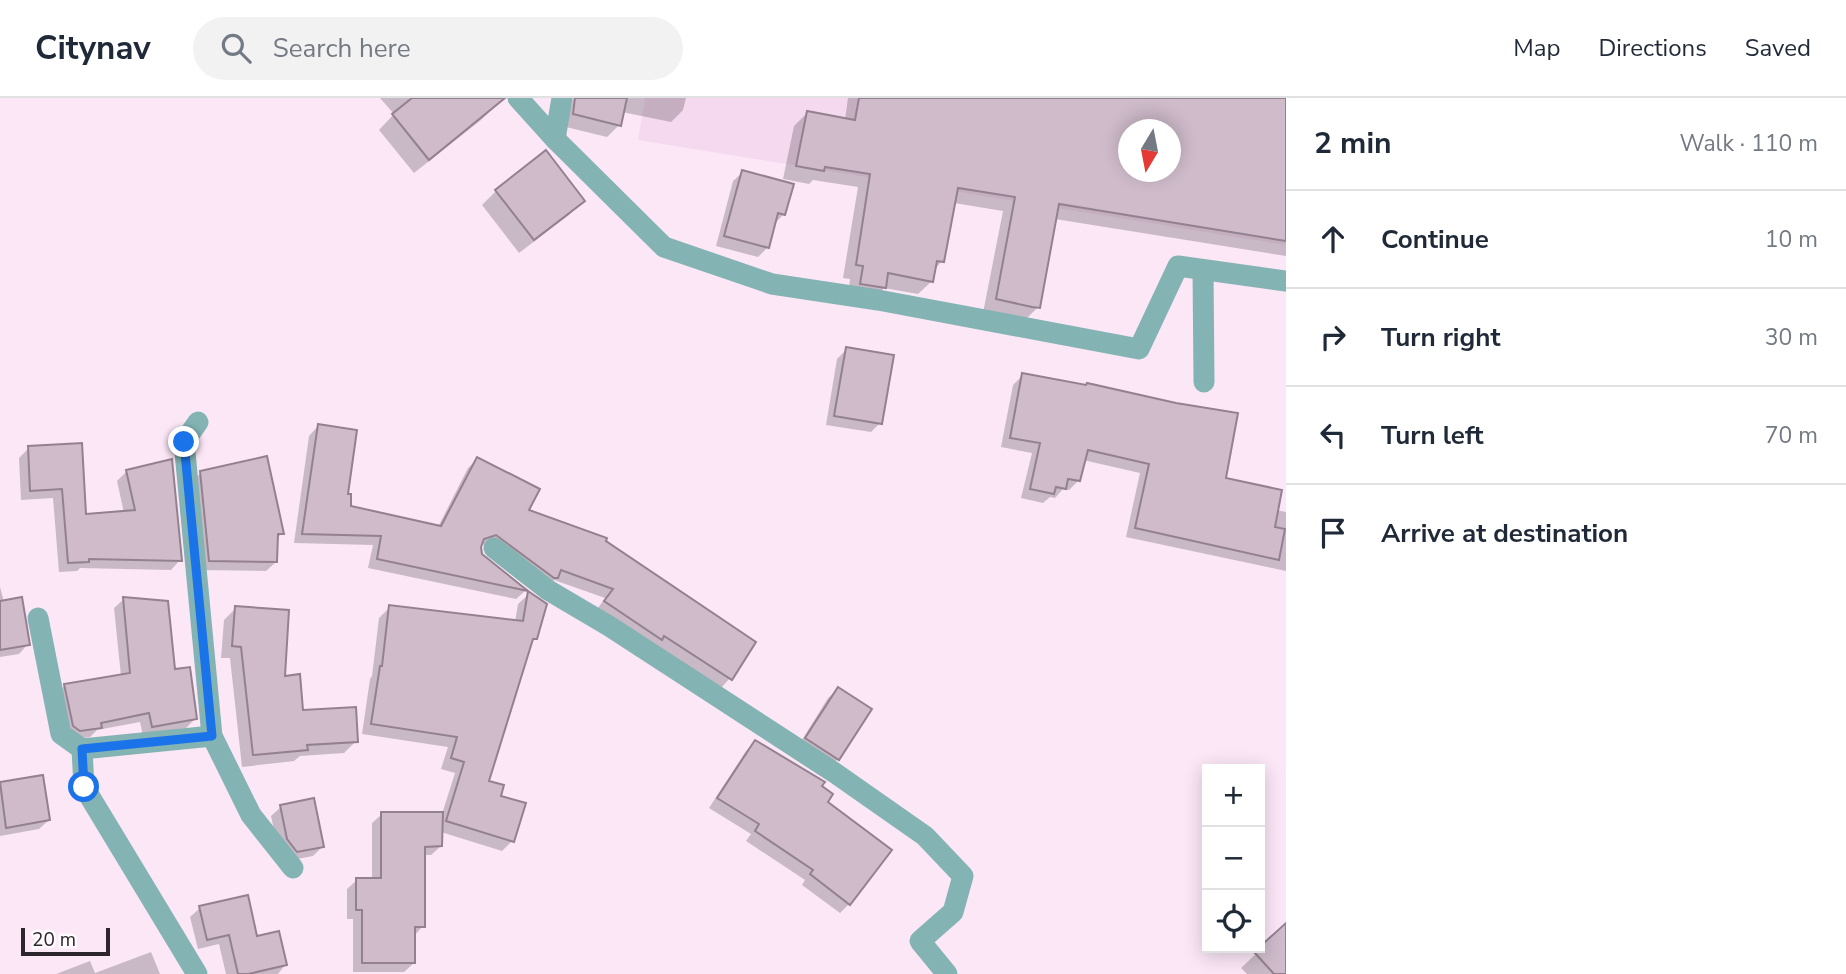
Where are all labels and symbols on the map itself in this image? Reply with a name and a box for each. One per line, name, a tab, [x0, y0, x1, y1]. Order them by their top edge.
north arrow	[1118, 119, 1181, 182]
route end	[168, 426, 199, 457]
route start	[68, 771, 99, 802]
scale bar	[21, 925, 110, 957]

